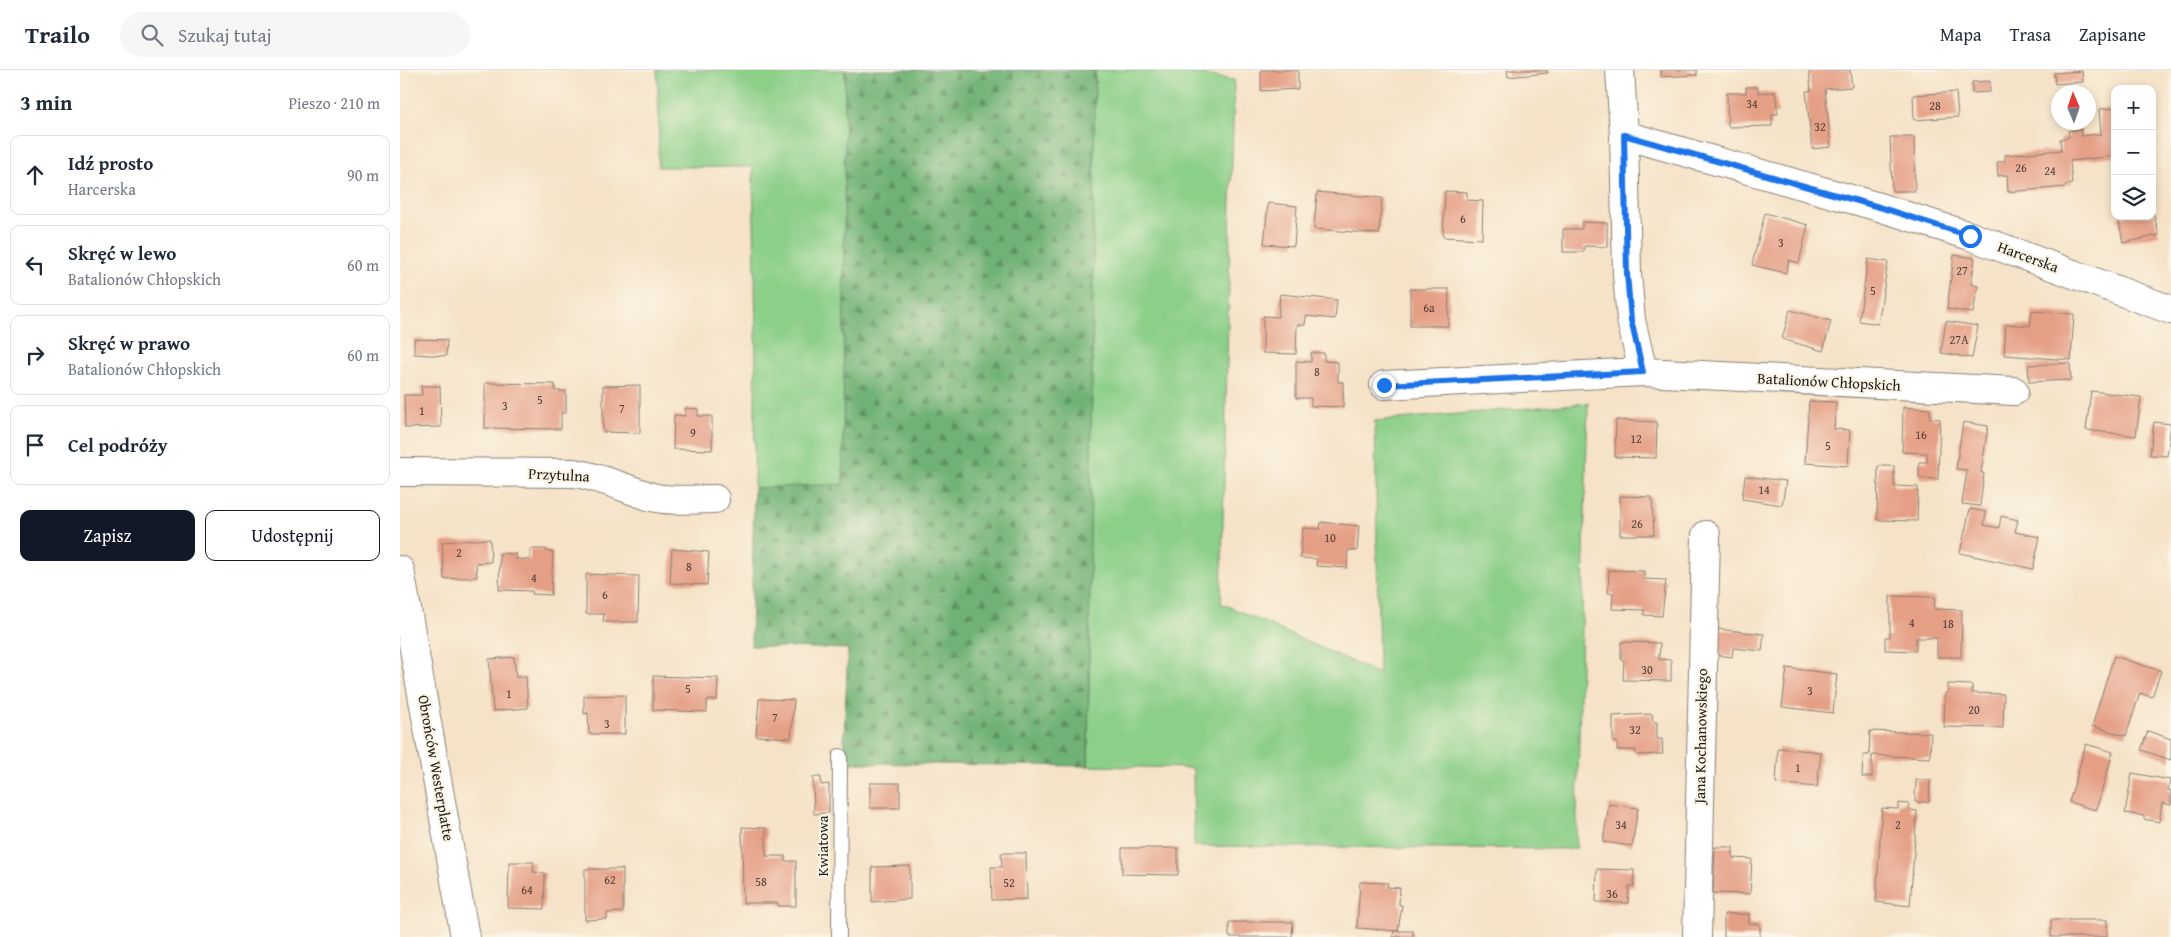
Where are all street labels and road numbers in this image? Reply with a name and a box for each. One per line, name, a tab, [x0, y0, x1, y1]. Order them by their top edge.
street label: Harcerska	[1995, 236, 2062, 277]
street label: Batalionów Chłopskich	[1757, 367, 1902, 396]
street label: Przytulna	[528, 462, 590, 487]
street label: Jana Kochanowskiego	[1689, 668, 1712, 806]
street label: Obrońców Westerplatte	[413, 693, 460, 843]
street label: Kwiatowa	[812, 815, 833, 877]

